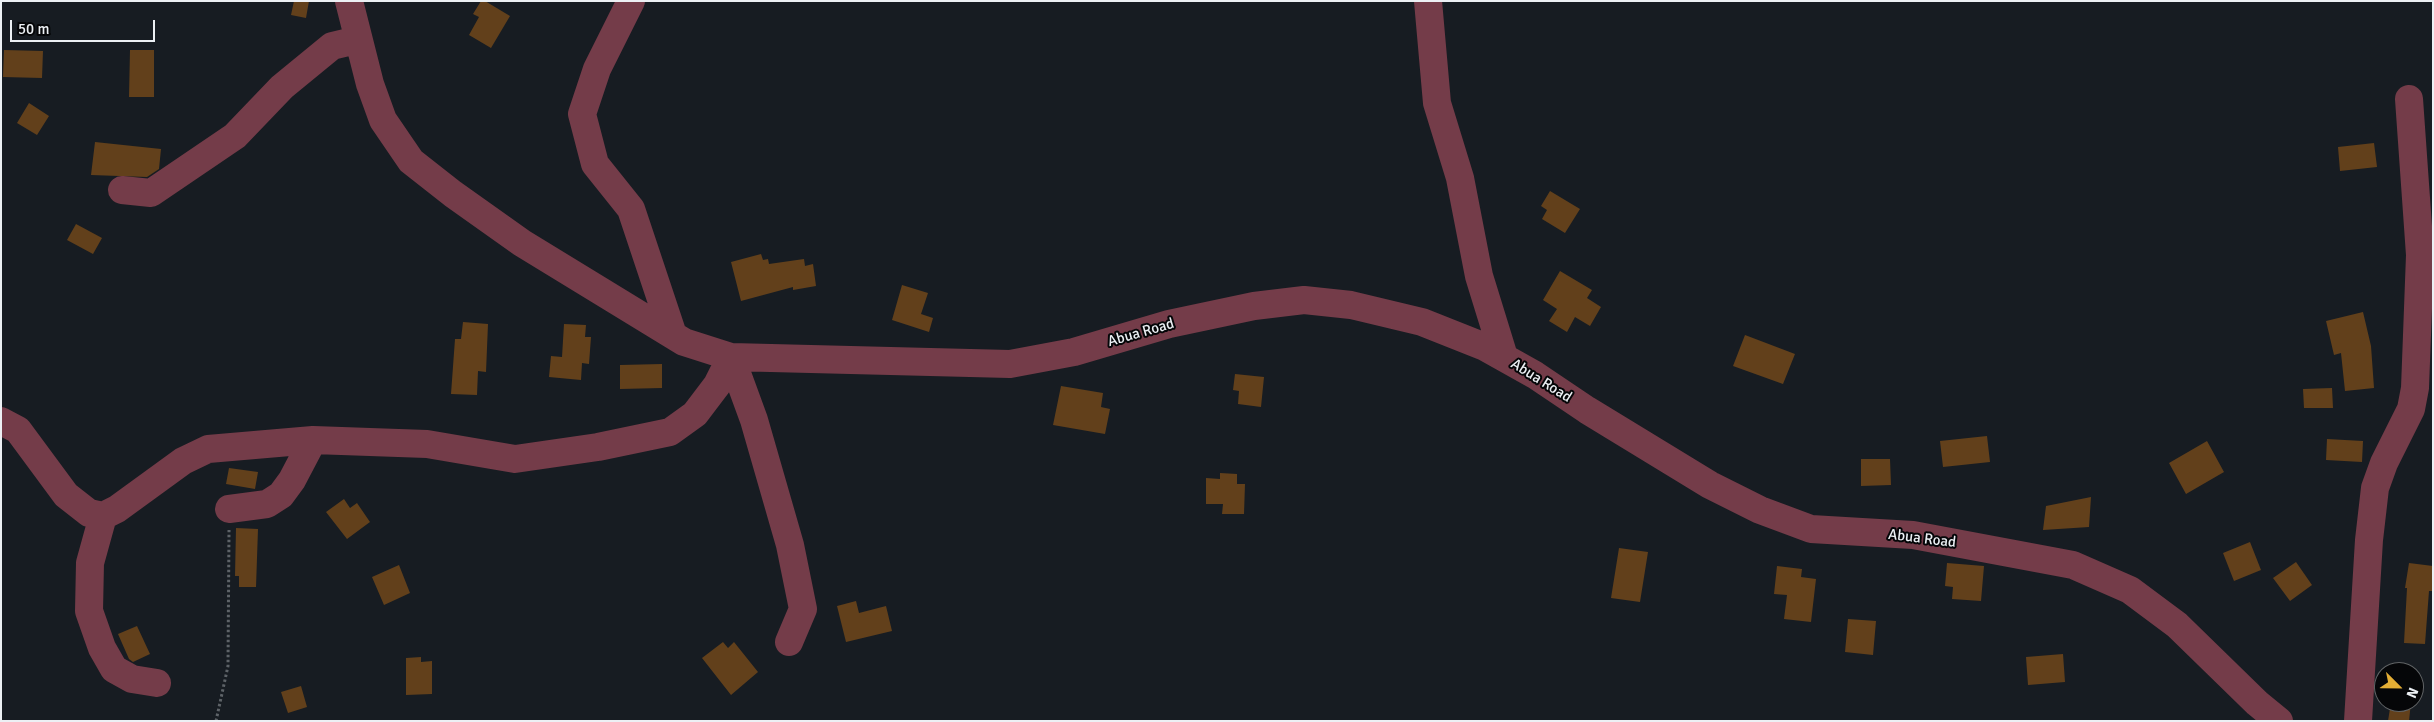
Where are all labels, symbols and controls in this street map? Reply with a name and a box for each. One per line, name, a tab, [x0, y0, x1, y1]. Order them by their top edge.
scale bar	[12, 10, 158, 42]
text: 50 m	[18, 20, 49, 38]
street label: Abua Road	[1106, 315, 1176, 351]
street label: Abua Road	[1507, 355, 1575, 407]
street label: Abua Road	[1887, 526, 1957, 552]
north arrow	[2374, 662, 2424, 712]
text: N	[2403, 685, 2422, 700]

